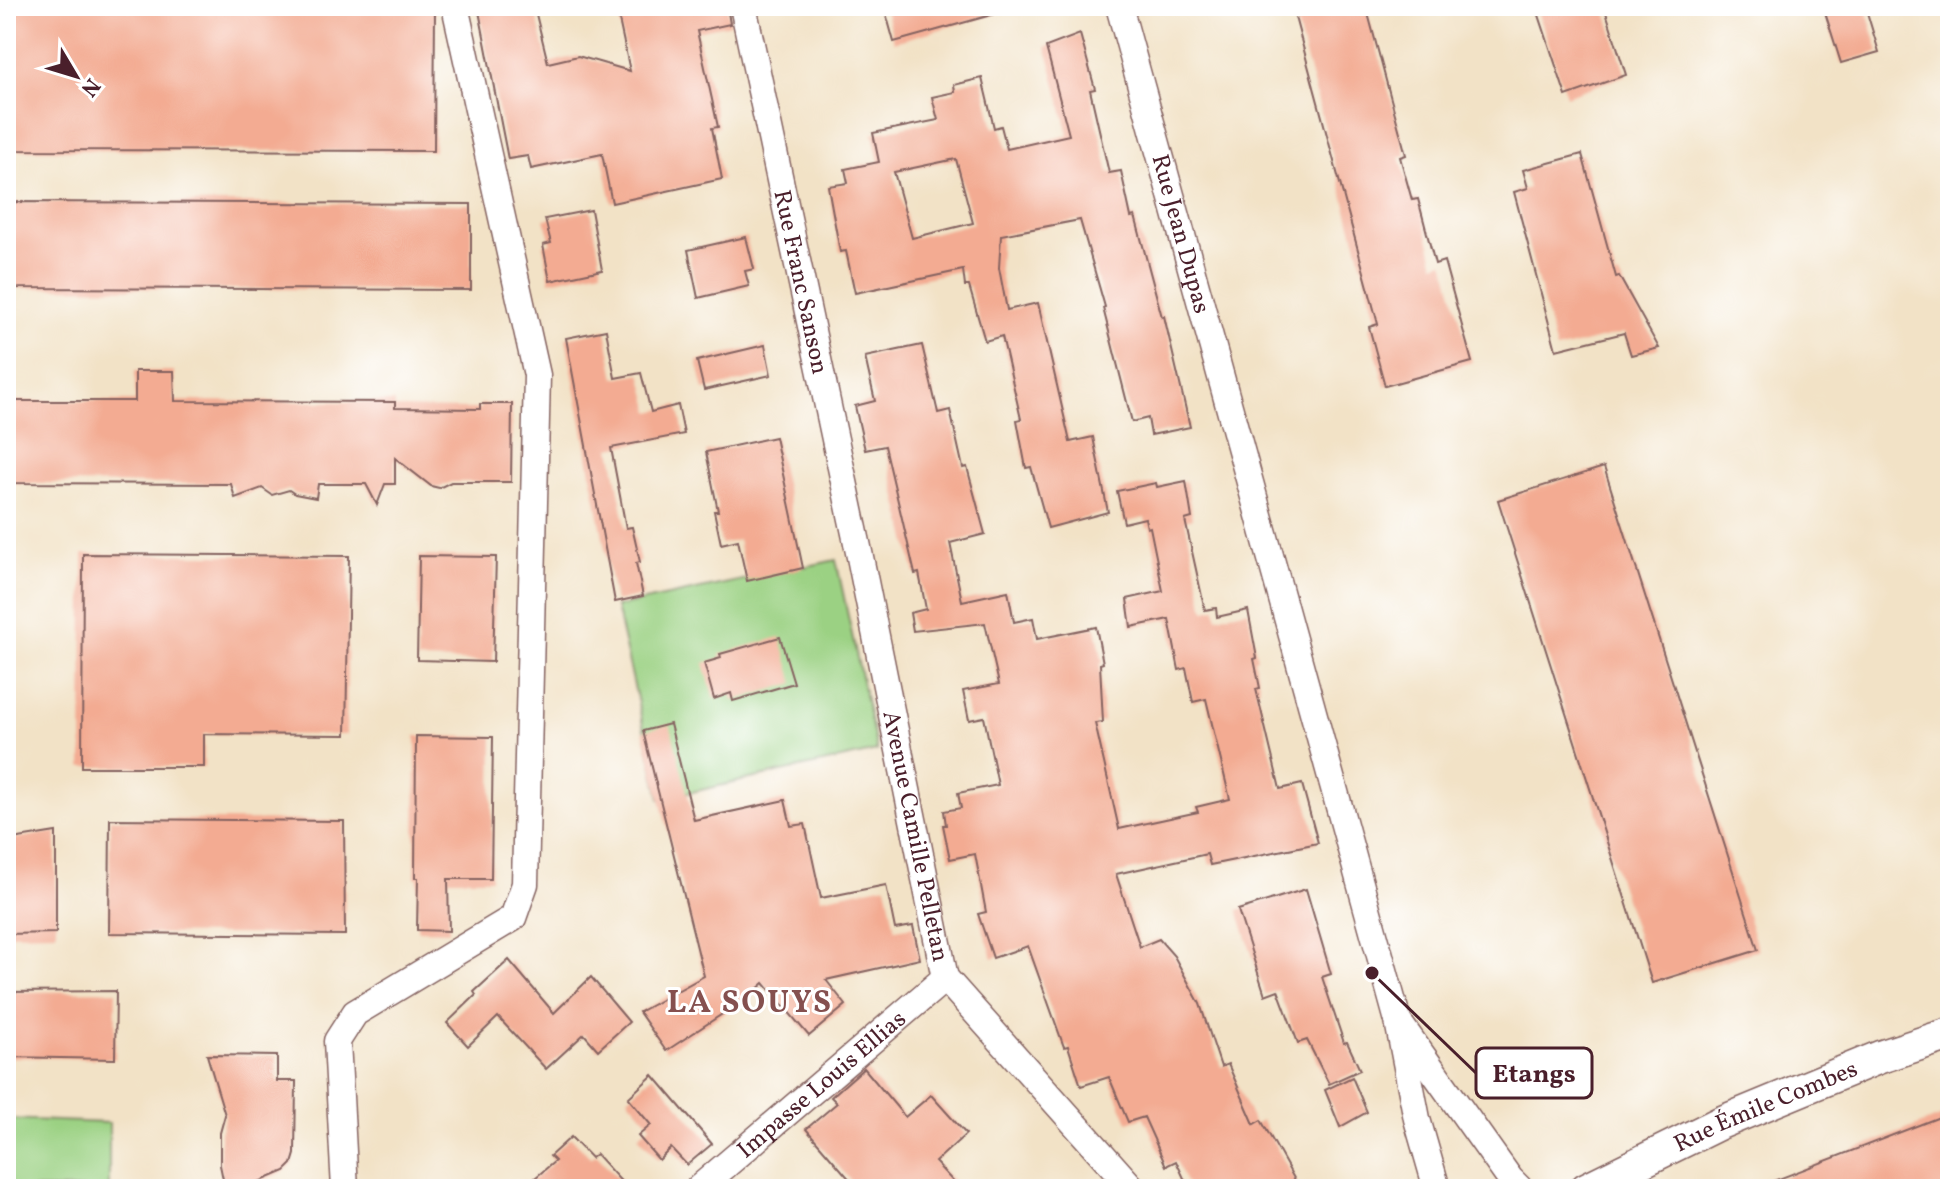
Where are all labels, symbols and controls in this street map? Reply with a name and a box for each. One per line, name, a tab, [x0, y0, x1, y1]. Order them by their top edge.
north arrow	[36, 36, 116, 116]
text: N	[73, 71, 107, 103]
street label: Rue Jean Dupas	[1142, 151, 1218, 317]
street label: Rue Franc Sanson	[763, 187, 836, 378]
street label: Avenue Camille Pelletan	[872, 708, 956, 965]
district label: LA SOUYS	[667, 982, 833, 1026]
street label: Impasse Louis Ellias	[731, 1003, 914, 1167]
callout: Etangs	[1476, 1048, 1592, 1098]
street label: Rue Émile Combes	[1669, 1053, 1863, 1162]
text: Etangs	[1492, 1057, 1576, 1093]

